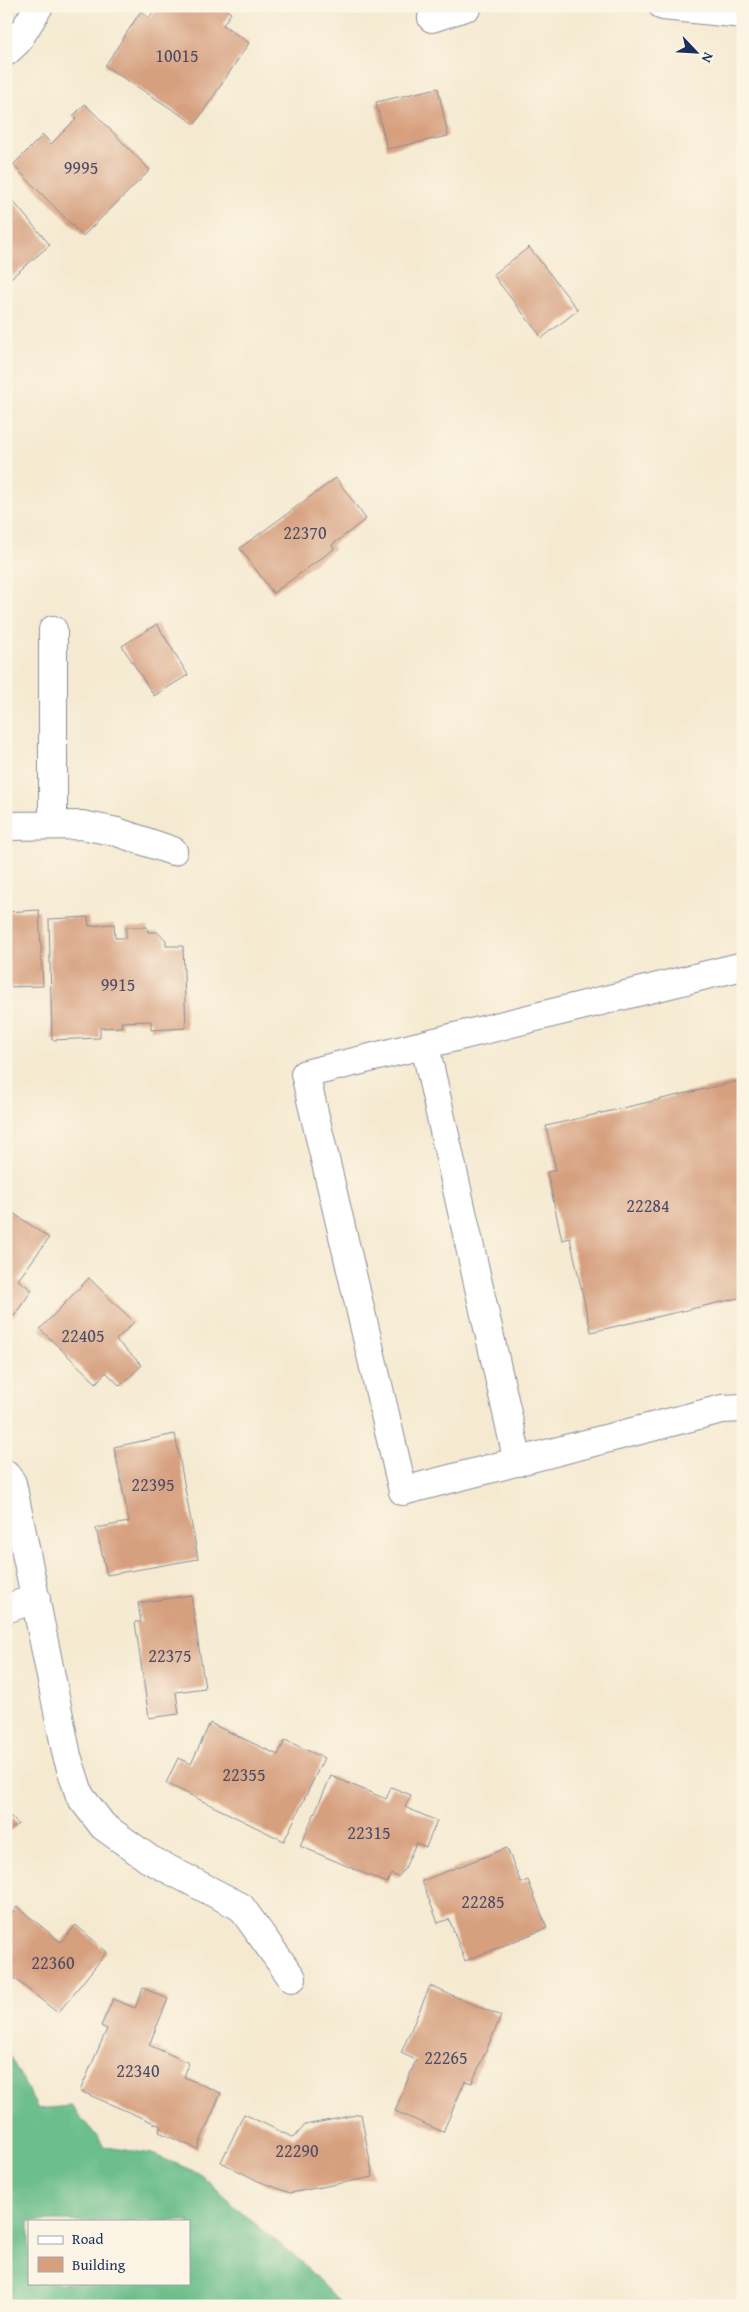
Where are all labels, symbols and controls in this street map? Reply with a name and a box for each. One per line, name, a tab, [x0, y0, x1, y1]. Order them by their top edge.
north arrow	[672, 28, 722, 78]
house number: 10015	[155, 42, 199, 69]
text: N	[696, 49, 719, 67]
house number: 9995	[64, 154, 98, 181]
house number: 22370	[283, 519, 327, 546]
house number: 9915	[101, 971, 135, 998]
house number: 22284	[626, 1192, 670, 1219]
house number: 22405	[61, 1322, 105, 1349]
house number: 22395	[131, 1471, 175, 1498]
house number: 22375	[148, 1642, 192, 1669]
house number: 22355	[222, 1761, 266, 1788]
house number: 22315	[347, 1819, 391, 1846]
house number: 22285	[461, 1888, 505, 1915]
house number: 22360	[31, 1949, 75, 1976]
house number: 22265	[424, 2044, 468, 2071]
house number: 22340	[116, 2057, 160, 2084]
house number: 22290	[275, 2137, 319, 2164]
legend	[28, 2220, 190, 2284]
text: Road	[72, 2228, 103, 2249]
text: Building	[72, 2254, 126, 2275]

